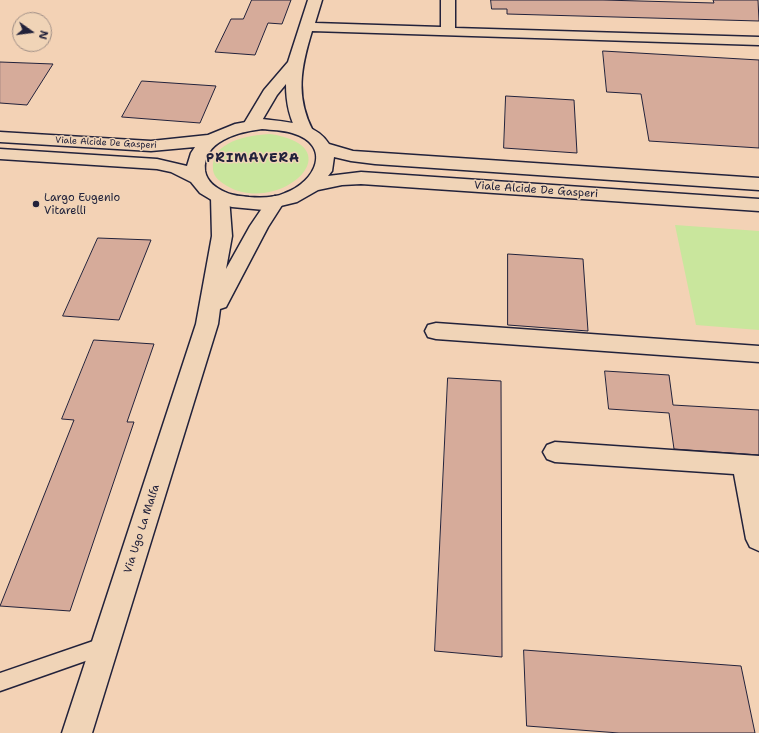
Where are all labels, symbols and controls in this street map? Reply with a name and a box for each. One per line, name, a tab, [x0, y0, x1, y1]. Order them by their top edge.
north arrow	[12, 12, 52, 52]
text: N	[35, 29, 51, 41]
street label: Viale Alcide De Gasperi	[55, 135, 157, 151]
district label: PRIMAVERA	[206, 151, 300, 167]
street label: Viale Alcide De Gasperi	[474, 179, 598, 201]
place label: Largo Eugenio Vitarelli	[44, 191, 120, 217]
marker: Largo Eugenio Vitarelli	[31, 199, 41, 209]
street label: Via Ugo La Malfa	[121, 483, 163, 575]

